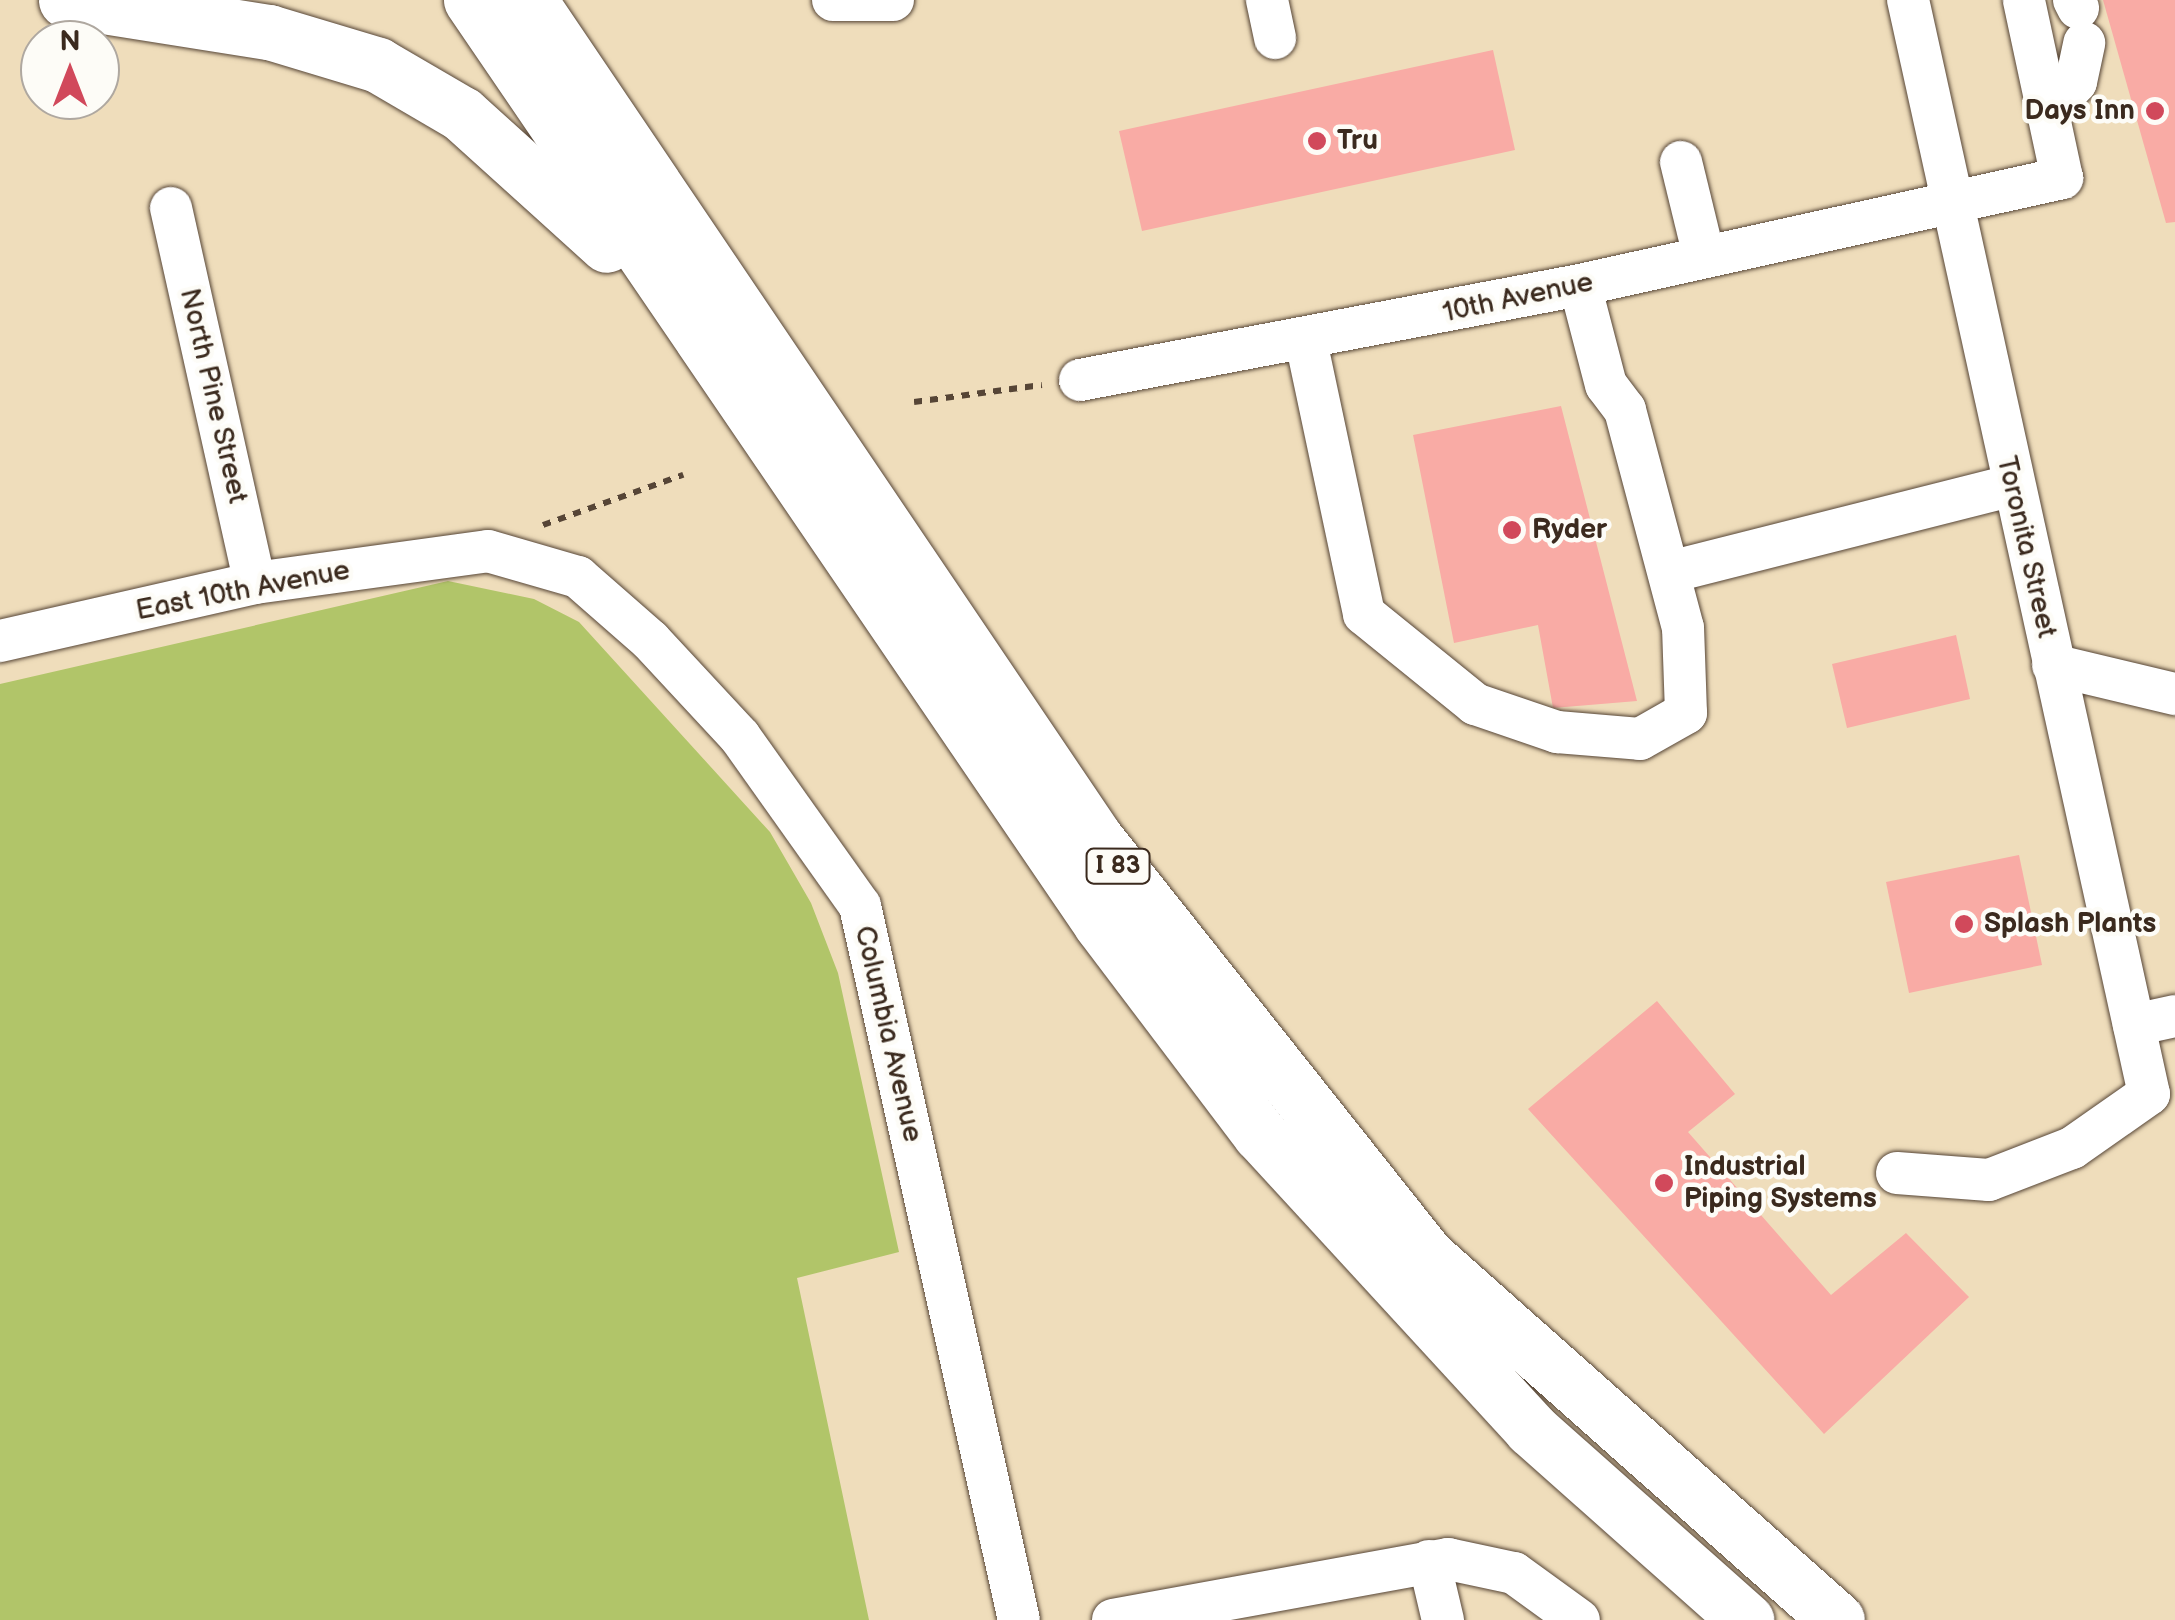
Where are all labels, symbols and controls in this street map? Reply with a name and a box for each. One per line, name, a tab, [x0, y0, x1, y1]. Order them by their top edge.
north arrow	[20, 20, 120, 120]
text: N	[59, 25, 81, 58]
place label: Days Inn	[2024, 94, 2135, 128]
marker: Days Inn	[2144, 100, 2166, 122]
place label: Tru	[1337, 124, 1378, 158]
marker: Tru	[1306, 130, 1328, 152]
street label: 10th Avenue	[1440, 266, 1596, 330]
street label: North Pine Street	[172, 285, 254, 507]
street label: Toronita Street	[1989, 453, 2063, 641]
place label: Ryder	[1532, 513, 1607, 547]
marker: Ryder	[1501, 519, 1523, 541]
street label: East 10th Avenue	[133, 554, 353, 628]
road number: I 83	[1086, 846, 1150, 886]
place label: Splash Plants	[1984, 907, 2156, 941]
marker: Splash Plants	[1953, 913, 1975, 935]
street label: Columbia Avenue	[847, 923, 929, 1145]
place label: Industrial Piping Systems	[1684, 1150, 1877, 1216]
marker: Industrial Piping Systems	[1653, 1172, 1675, 1194]

